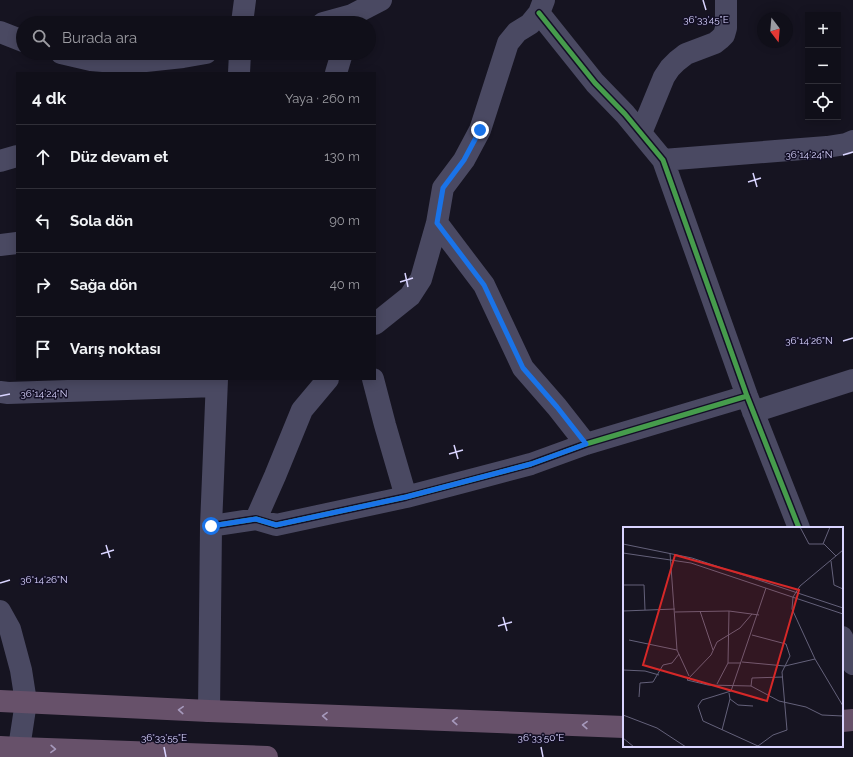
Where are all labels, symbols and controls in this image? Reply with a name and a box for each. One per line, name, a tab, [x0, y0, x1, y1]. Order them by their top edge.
north arrow	[757, 12, 793, 48]
map controls	[805, 12, 841, 120]
button: +	[805, 12, 841, 48]
text: 36°33'45"E	[683, 14, 729, 25]
search box	[16, 16, 376, 60]
icon: search	[30, 27, 52, 49]
text: Burada ara	[62, 29, 137, 47]
button: −	[805, 48, 841, 84]
button: locate	[805, 84, 841, 120]
text: 4 dk	[32, 88, 66, 108]
text: Yaya · 260 m	[285, 91, 360, 106]
route end	[471, 121, 489, 139]
icon: ahead	[32, 146, 54, 168]
text: Düz devam et	[70, 148, 168, 166]
text: 130 m	[324, 149, 360, 164]
text: 36°14'24"N	[786, 149, 832, 160]
icon: left	[32, 210, 54, 232]
text: Sola dön	[70, 212, 133, 230]
text: 90 m	[329, 213, 360, 228]
icon: right	[32, 274, 54, 296]
text: Sağa dön	[70, 276, 137, 294]
text: 40 m	[330, 277, 360, 292]
text: 36°14'26"N	[785, 335, 833, 346]
icon: arrive	[32, 338, 54, 360]
text: Varış noktası	[70, 340, 161, 358]
text: 36°14'24"N	[21, 388, 67, 399]
route start	[202, 517, 220, 535]
inset map	[623, 527, 843, 747]
text: 36°14'26"N	[20, 574, 68, 585]
one-way arrow	[178, 705, 184, 714]
one-way arrow	[322, 711, 328, 720]
one-way arrow	[452, 716, 458, 725]
one-way arrow	[582, 721, 588, 730]
text: 36°33'55"E	[141, 732, 187, 743]
text: 36°33'50"E	[518, 732, 564, 743]
one-way arrow	[50, 745, 56, 754]

